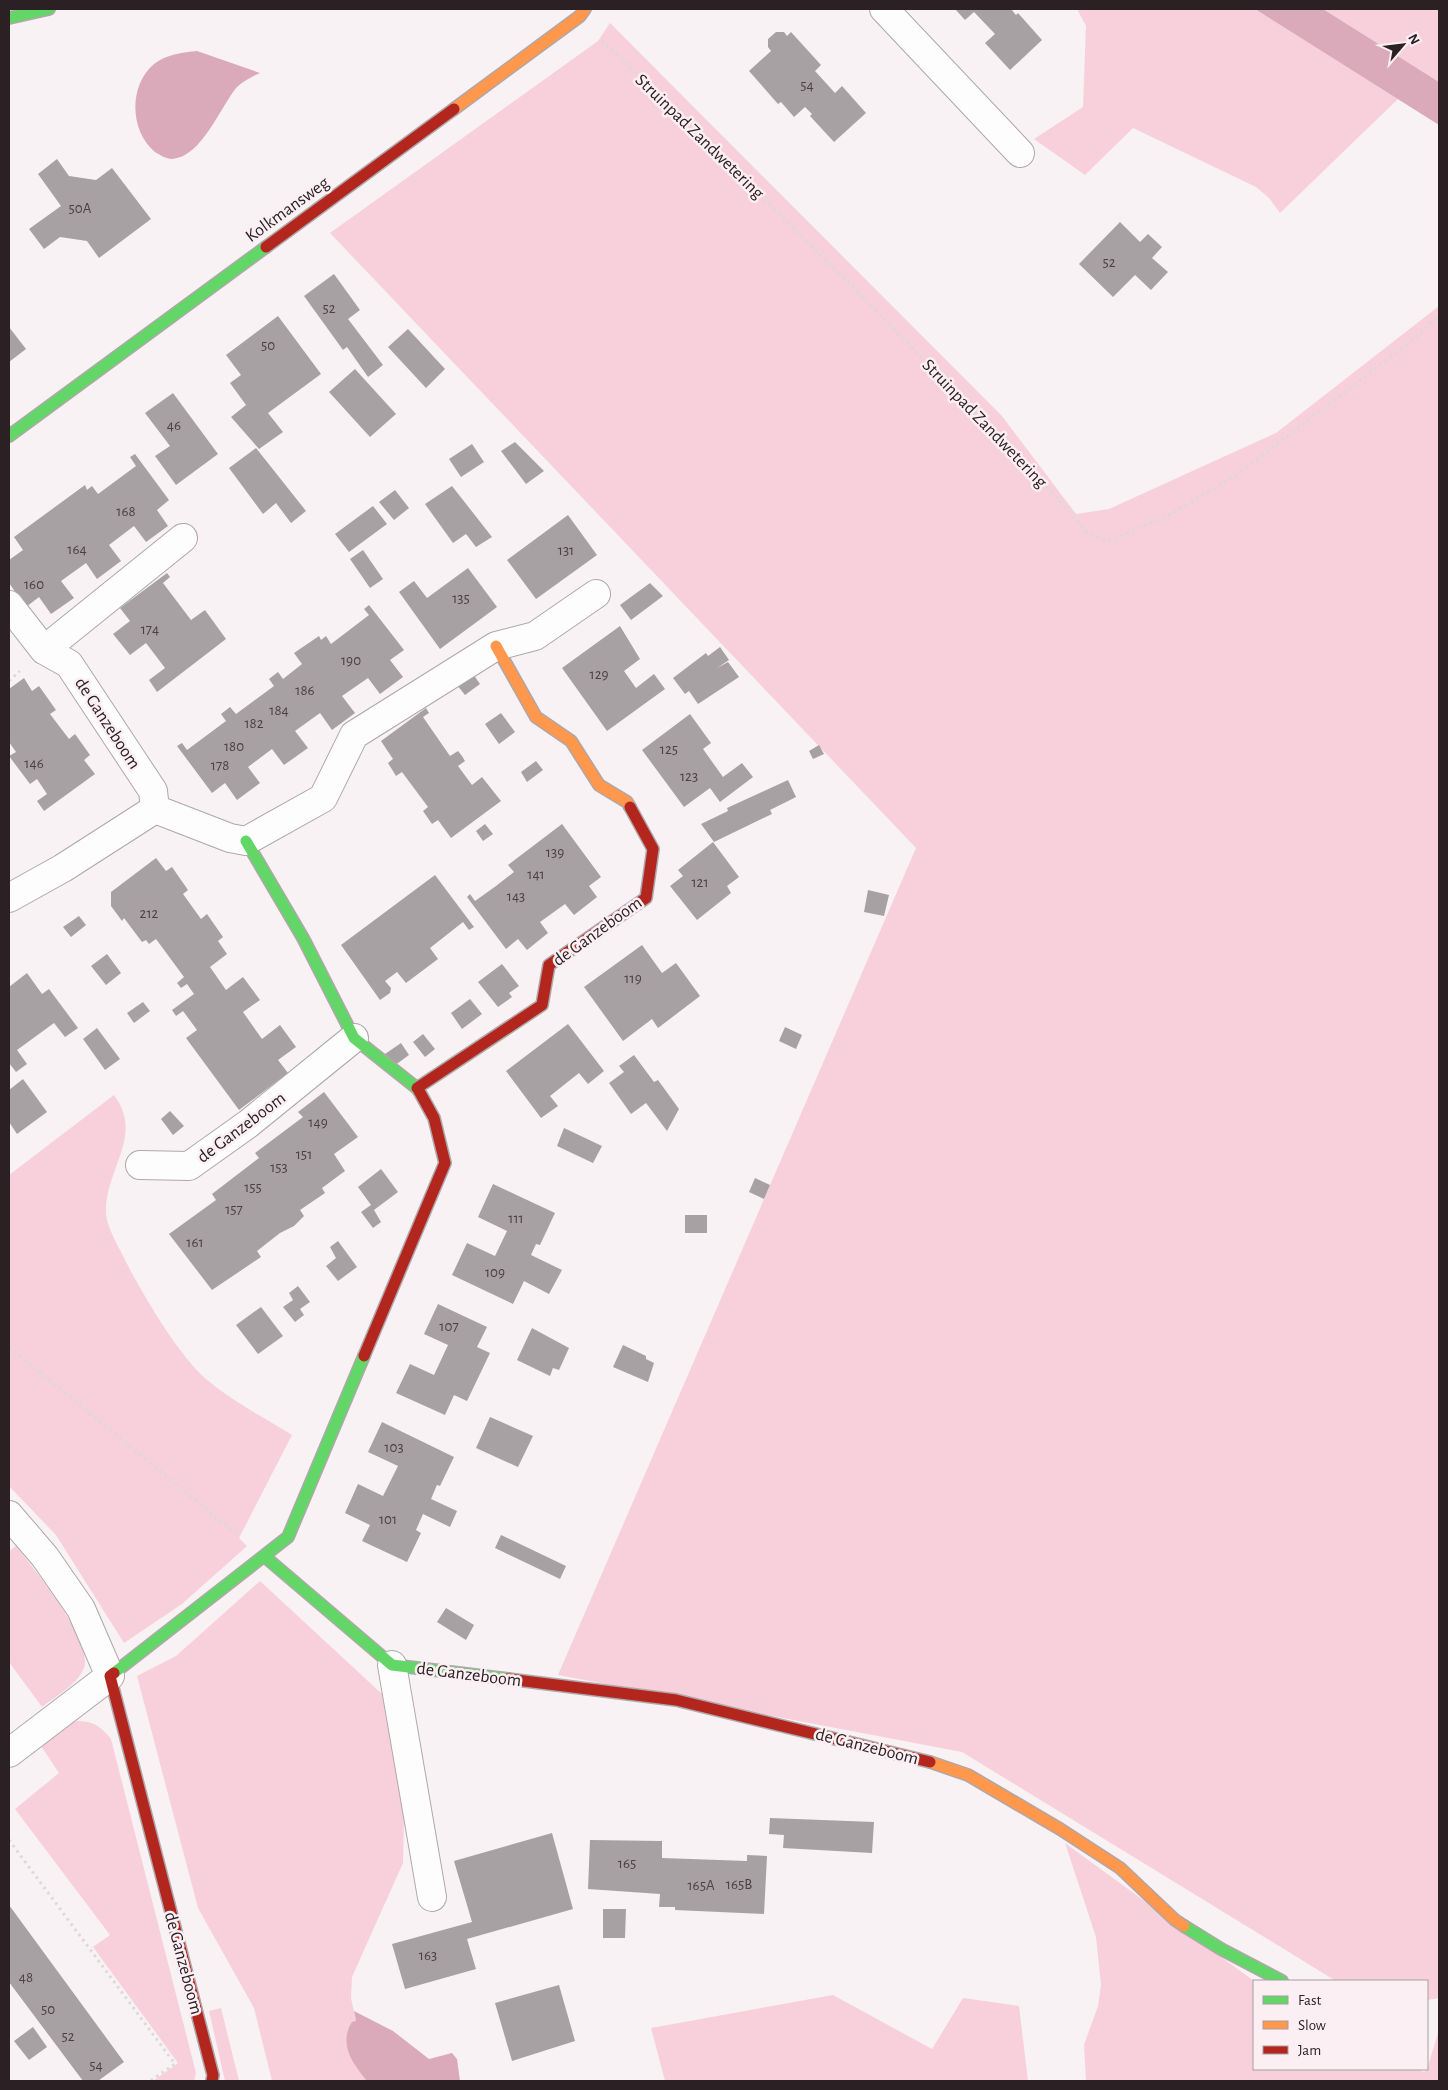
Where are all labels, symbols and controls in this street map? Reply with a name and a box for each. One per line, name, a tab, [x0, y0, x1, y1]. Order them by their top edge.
north arrow	[1378, 20, 1428, 70]
text: N	[1405, 32, 1422, 47]
street label: Struinpad Zandwetering	[632, 71, 767, 203]
house number: 54	[800, 78, 814, 93]
street label: Kolkmansweg	[243, 174, 333, 246]
house number: 50A	[69, 201, 92, 216]
house number: 52	[1102, 255, 1116, 270]
house number: 52	[322, 301, 336, 316]
house number: 50	[261, 338, 275, 353]
street label: Struinpad Zandwetering	[918, 356, 1050, 492]
house number: 46	[167, 418, 181, 433]
house number: 168	[116, 504, 136, 519]
house number: 164	[67, 542, 87, 557]
house number: 131	[558, 543, 574, 558]
house number: 160	[24, 577, 44, 592]
house number: 135	[452, 591, 470, 606]
house number: 174	[141, 622, 159, 637]
house number: 190	[341, 653, 361, 668]
house number: 129	[589, 667, 609, 682]
street label: de Ganzeboom	[71, 675, 143, 773]
house number: 186	[295, 683, 315, 698]
house number: 184	[269, 703, 289, 718]
house number: 182	[244, 716, 264, 731]
house number: 180	[224, 739, 244, 754]
house number: 125	[660, 742, 678, 757]
house number: 146	[24, 756, 44, 771]
house number: 178	[211, 758, 229, 773]
house number: 123	[680, 769, 698, 784]
house number: 139	[546, 845, 564, 860]
house number: 141	[527, 867, 545, 882]
house number: 121	[691, 875, 709, 890]
house number: 143	[507, 889, 525, 904]
street label: de Ganzeboom	[550, 894, 645, 970]
house number: 212	[140, 906, 159, 921]
house number: 119	[624, 971, 642, 986]
street label: de Ganzeboom	[194, 1089, 289, 1167]
house number: 149	[308, 1115, 328, 1130]
house number: 151	[296, 1147, 312, 1162]
house number: 153	[270, 1160, 288, 1175]
house number: 155	[244, 1180, 262, 1195]
house number: 157	[225, 1202, 243, 1217]
house number: 111	[508, 1211, 524, 1226]
house number: 161	[186, 1235, 204, 1250]
house number: 109	[485, 1265, 505, 1280]
house number: 107	[439, 1319, 459, 1334]
house number: 103	[384, 1440, 404, 1455]
house number: 101	[379, 1512, 397, 1527]
street label: de Ganzeboom	[416, 1660, 522, 1690]
street label: de Ganzeboom	[814, 1726, 920, 1768]
house number: 165	[618, 1856, 636, 1871]
house number: 165B	[726, 1877, 752, 1892]
house number: 165A	[687, 1878, 715, 1893]
street label: de Ganzeboom	[161, 1910, 205, 2016]
house number: 163	[419, 1948, 437, 1963]
house number: 48	[19, 1970, 33, 1985]
legend	[1253, 1980, 1428, 2070]
text: Fast	[1298, 1993, 1322, 2008]
house number: 50	[41, 2002, 55, 2017]
text: Slow	[1298, 2018, 1326, 2033]
house number: 52	[61, 2029, 75, 2044]
text: Jam	[1298, 2043, 1321, 2058]
house number: 54	[89, 2058, 103, 2073]

